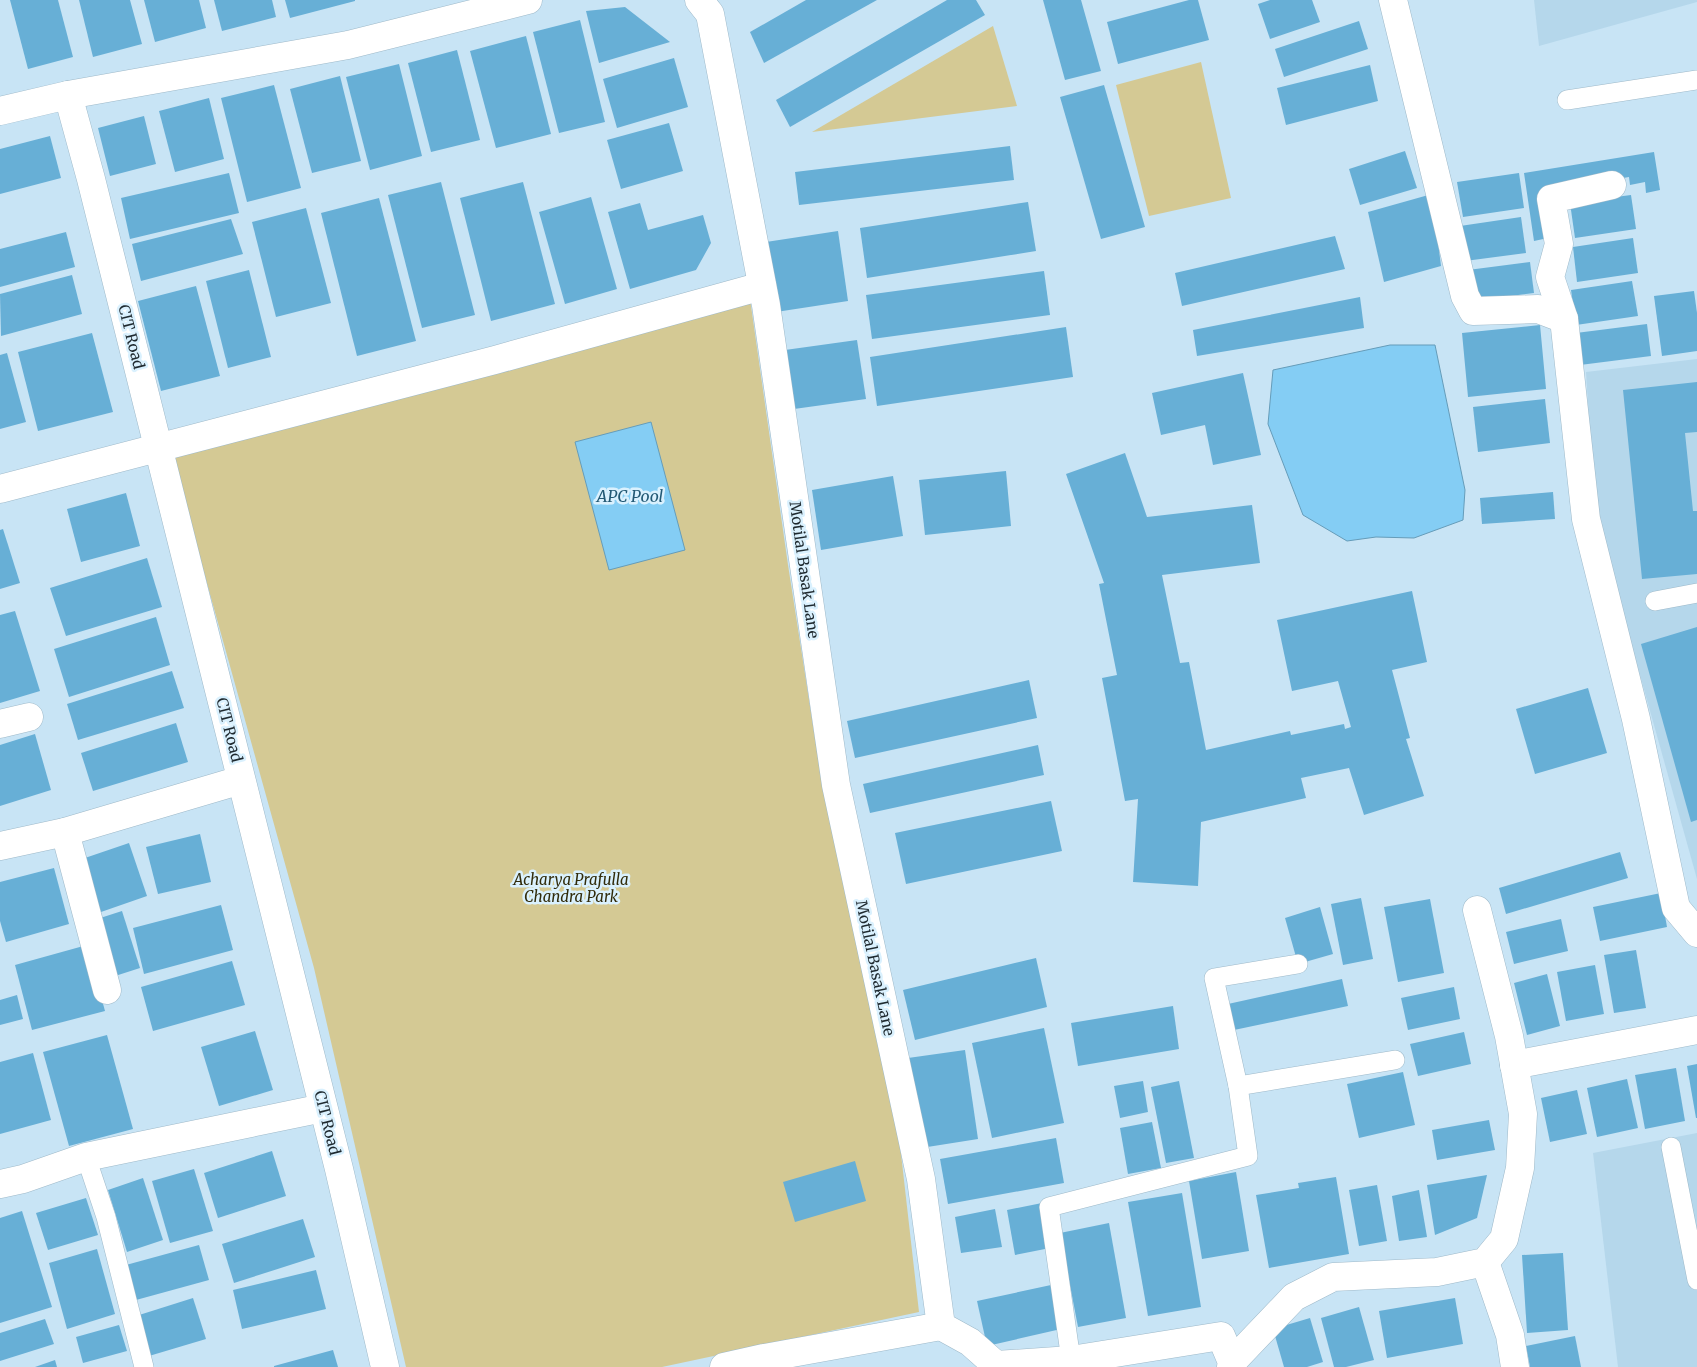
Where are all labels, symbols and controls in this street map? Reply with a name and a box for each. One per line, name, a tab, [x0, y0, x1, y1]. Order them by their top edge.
street label: CIT Road	[114, 303, 149, 371]
water label: APC Pool	[595, 486, 664, 506]
street label: Motilal Basak Lane	[785, 500, 824, 640]
street label: CIT Road	[212, 696, 247, 764]
park label: Acharya Prafulla Chandra Park	[512, 870, 629, 906]
street label: Motilal Basak Lane	[852, 898, 899, 1038]
street label: CIT Road	[310, 1089, 345, 1157]

